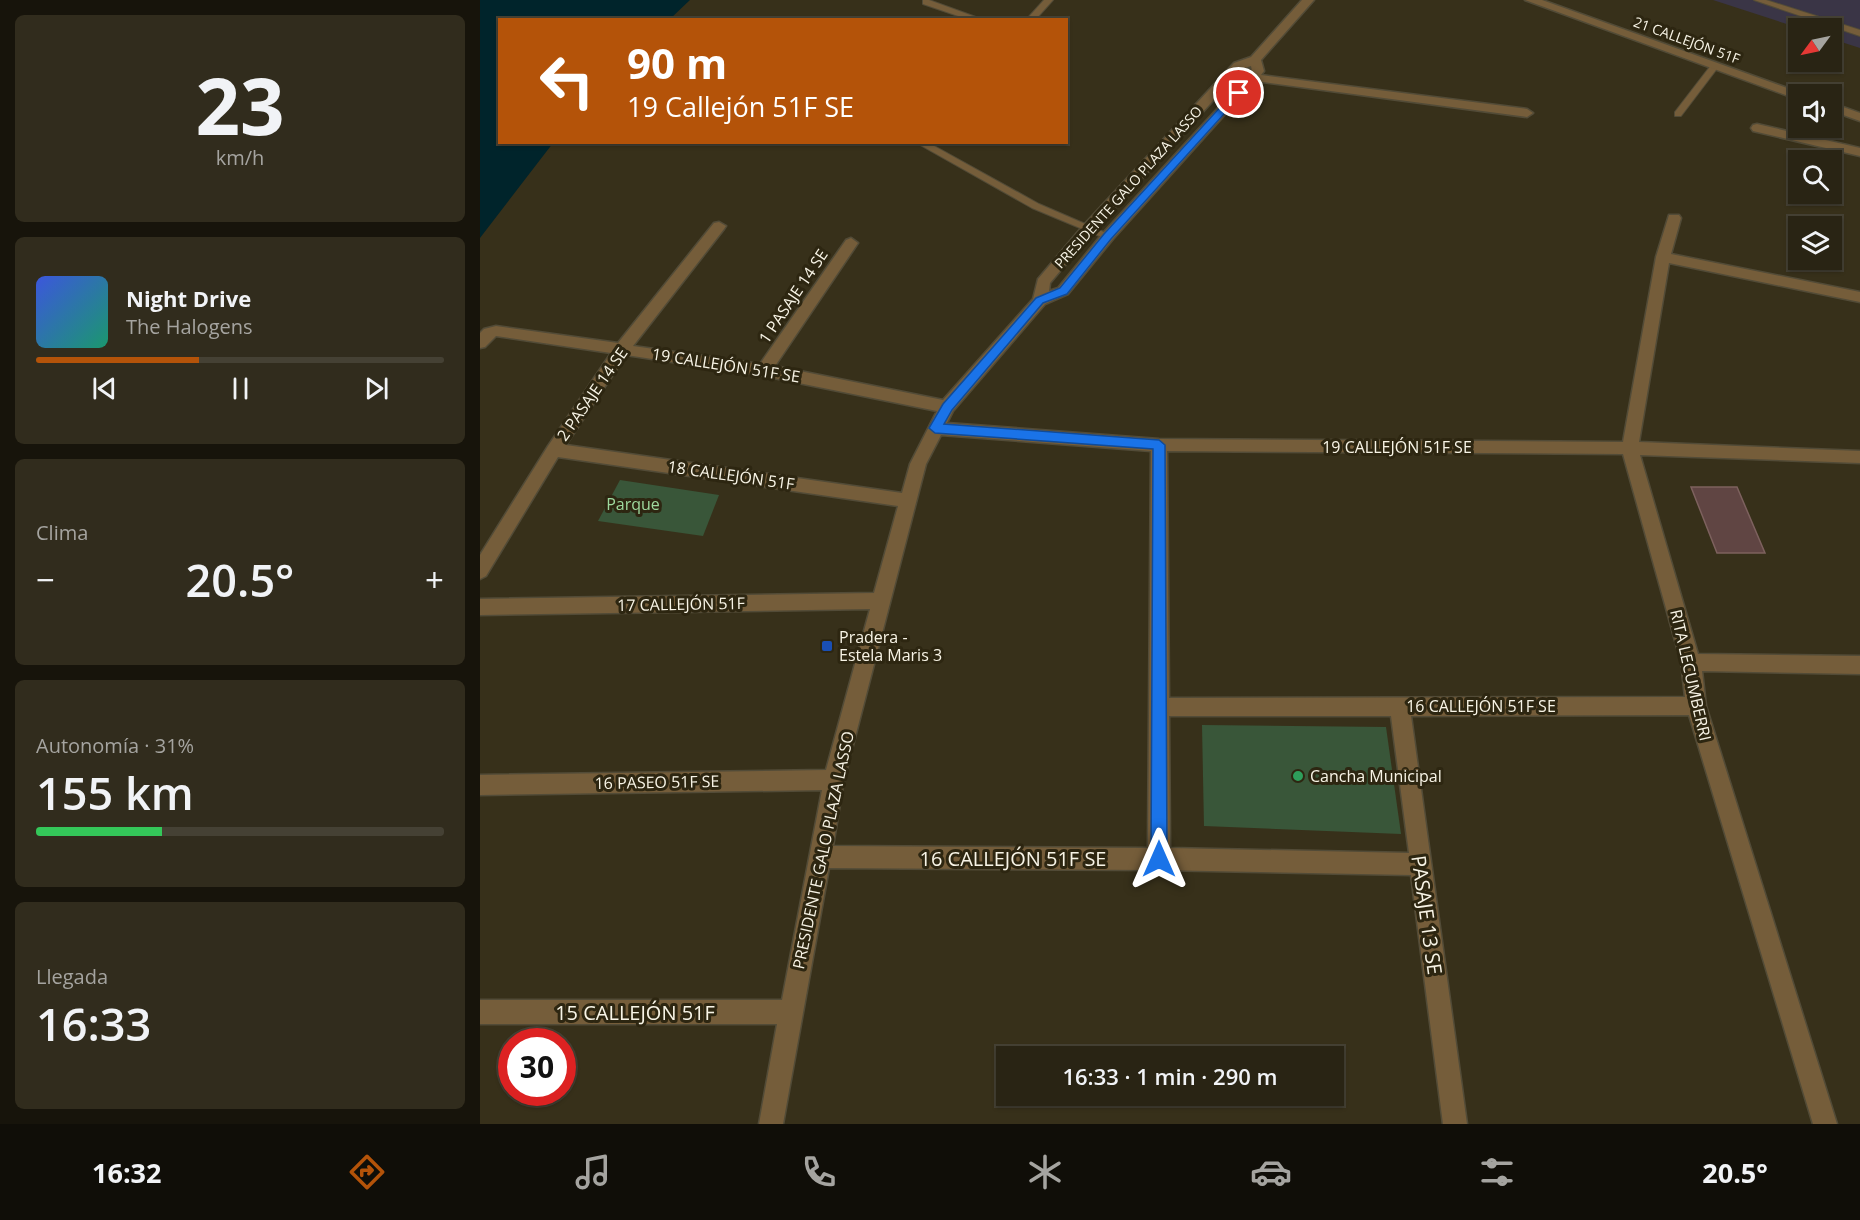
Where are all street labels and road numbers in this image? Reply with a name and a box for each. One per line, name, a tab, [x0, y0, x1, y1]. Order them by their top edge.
street label: 21 CALLEJÓN 51F	[1631, 12, 1743, 68]
street label: PRESIDENTE GALO PLAZA LASSO	[1050, 102, 1206, 272]
street label: 1 PASAJE 14 SE	[753, 244, 833, 348]
street label: 19 CALLEJÓN 51F SE	[650, 342, 802, 388]
street label: 2 PASAJE 14 SE	[552, 343, 632, 445]
street label: 19 CALLEJÓN 51F SE	[1322, 436, 1472, 458]
street label: 18 CALLEJÓN 51F	[666, 455, 796, 495]
street label: 17 CALLEJÓN 51F	[617, 592, 745, 616]
street label: RITA LECUMBERRI	[1665, 607, 1717, 743]
street label: 16 CALLEJÓN 51F SE	[1406, 695, 1556, 717]
street label: PRESIDENTE GALO PLAZA LASSO	[787, 729, 859, 971]
street label: 16 PASEO 51F SE	[594, 770, 720, 794]
street label: 16 CALLEJÓN 51F SE	[920, 845, 1106, 872]
street label: PASAJE 13 SE	[1405, 854, 1449, 976]
street label: 15 CALLEJÓN 51F	[555, 999, 715, 1026]

